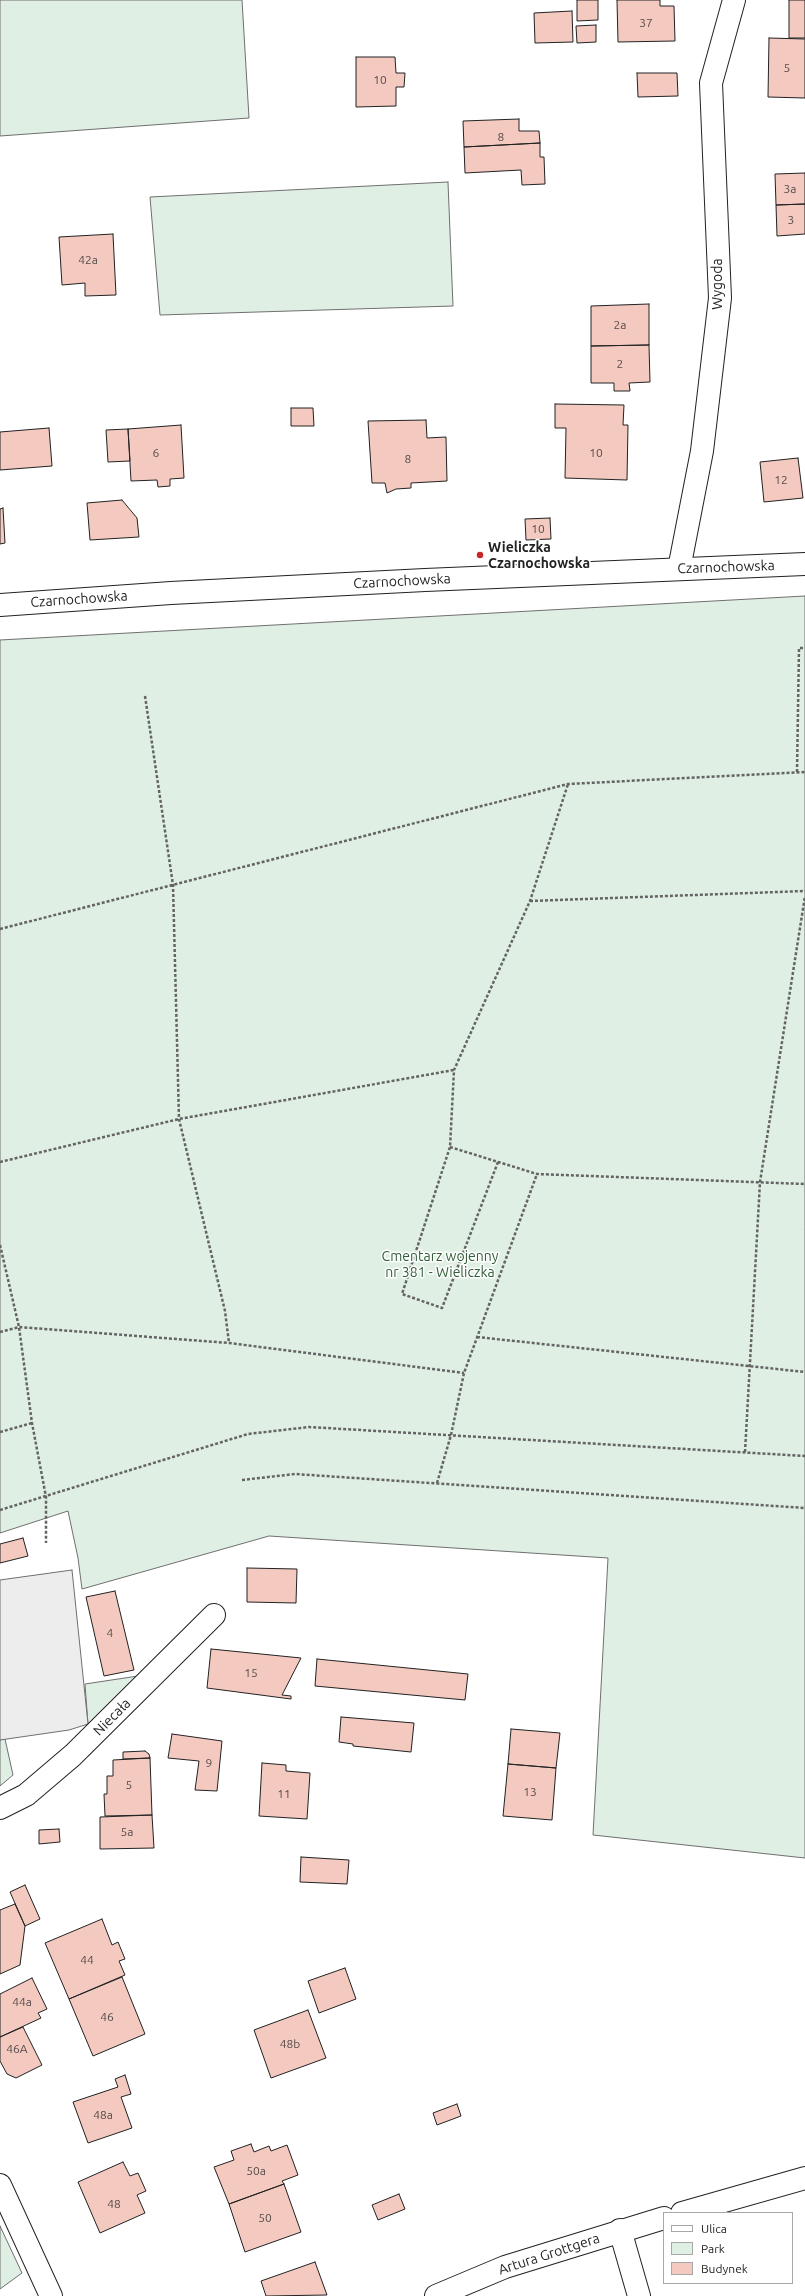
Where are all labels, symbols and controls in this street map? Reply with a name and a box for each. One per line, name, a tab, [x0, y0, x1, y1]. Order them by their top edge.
house number: 37	[639, 16, 653, 30]
house number: 5	[784, 61, 790, 75]
house number: 10	[373, 73, 387, 87]
house number: 8	[498, 130, 504, 144]
house number: 3a	[784, 182, 796, 196]
house number: 3	[788, 213, 794, 227]
house number: 42a	[78, 253, 98, 267]
street label: Wygoda	[709, 258, 725, 310]
house number: 2a	[614, 318, 626, 332]
house number: 2	[617, 357, 623, 371]
house number: 6	[153, 446, 159, 460]
house number: 10	[589, 446, 603, 460]
house number: 8	[405, 452, 411, 466]
house number: 12	[774, 473, 788, 487]
house number: 10	[531, 522, 545, 536]
place label: Wieliczka Czarnochowska	[488, 539, 590, 572]
marker: Wieliczka Czarnochowska	[475, 550, 485, 560]
street label: Czarnochowska	[677, 557, 775, 577]
street label: Czarnochowska	[353, 570, 451, 592]
street label: Czarnochowska	[30, 587, 128, 611]
park label: Cmentarz wojenny nr 381 - Wieliczka	[382, 1248, 498, 1280]
house number: 4	[107, 1626, 113, 1640]
house number: 15	[244, 1666, 258, 1680]
street label: Niecała	[90, 1695, 134, 1739]
house number: 9	[206, 1756, 212, 1770]
house number: 5	[126, 1778, 132, 1792]
house number: 13	[523, 1785, 537, 1799]
house number: 11	[277, 1787, 291, 1801]
house number: 5a	[121, 1825, 133, 1839]
house number: 44	[80, 1953, 94, 1967]
house number: 44a	[12, 1995, 32, 2009]
house number: 46	[100, 2010, 114, 2024]
house number: 48b	[280, 2037, 300, 2051]
house number: 46A	[6, 2042, 28, 2056]
house number: 48a	[93, 2108, 113, 2122]
house number: 50a	[246, 2164, 266, 2178]
house number: 48	[107, 2197, 121, 2211]
house number: 50	[258, 2211, 272, 2225]
legend	[663, 2212, 793, 2284]
text: Ulica	[701, 2222, 727, 2235]
street label: Artura Grottgera	[496, 2230, 602, 2278]
text: Park	[701, 2242, 725, 2255]
text: Budynek	[701, 2262, 748, 2275]

